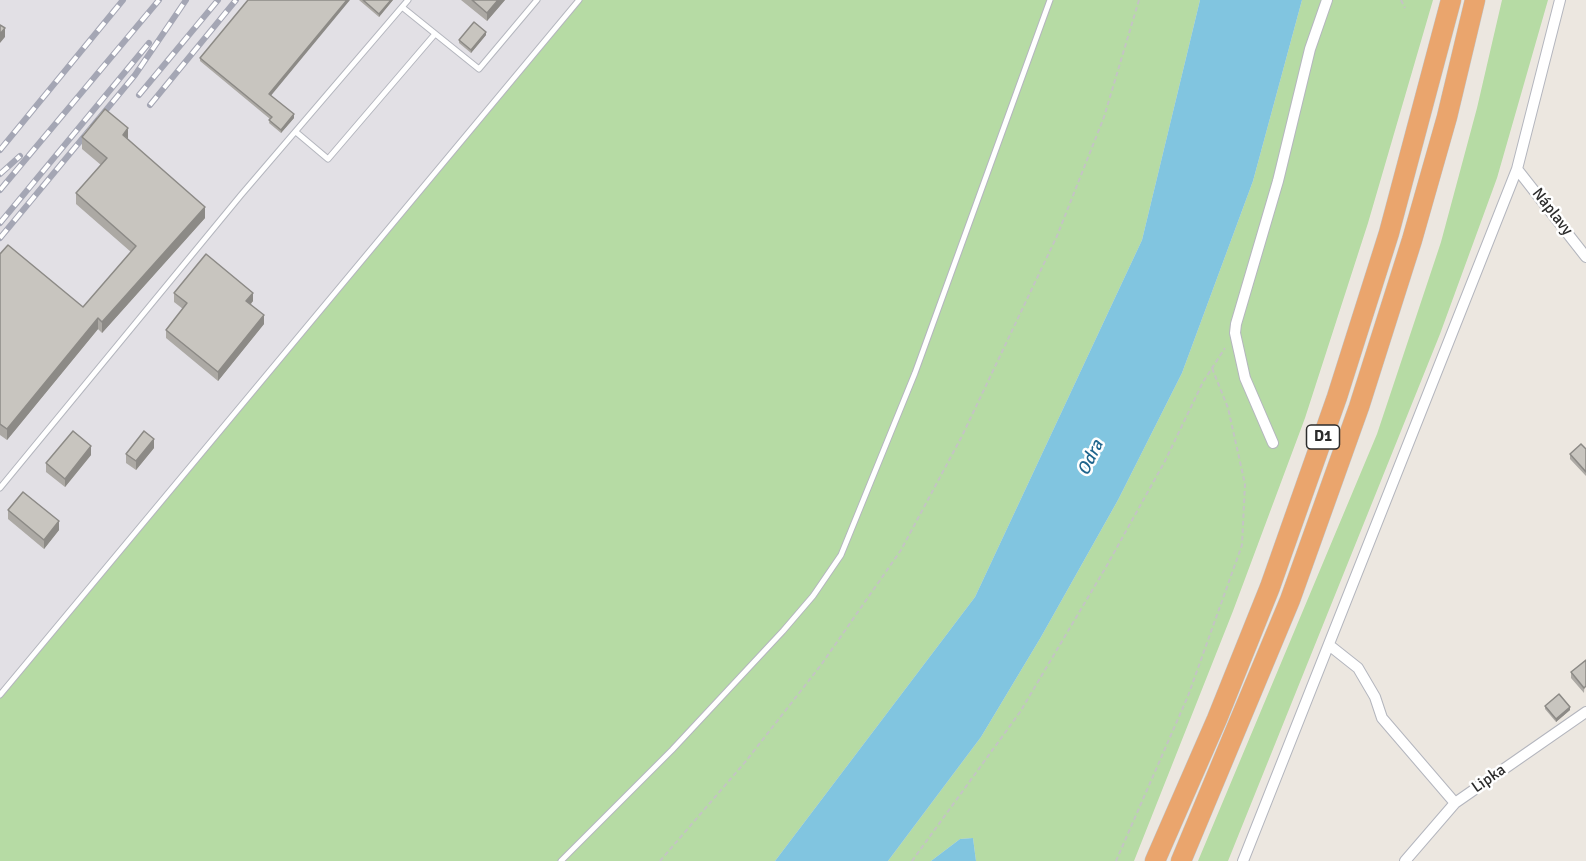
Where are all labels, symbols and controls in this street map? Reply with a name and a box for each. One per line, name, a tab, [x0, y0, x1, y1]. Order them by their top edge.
street label: Náplavy	[1528, 184, 1576, 240]
road number: D1	[1306, 425, 1340, 449]
water label: Odra	[1073, 437, 1109, 479]
street label: Lipka	[1468, 761, 1510, 797]

